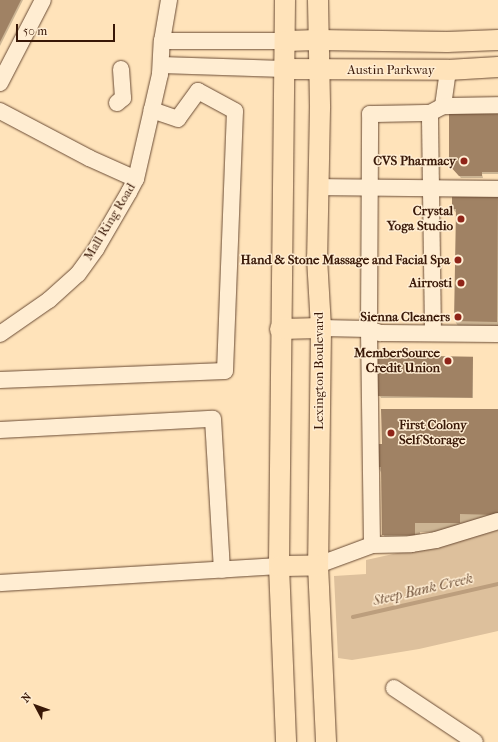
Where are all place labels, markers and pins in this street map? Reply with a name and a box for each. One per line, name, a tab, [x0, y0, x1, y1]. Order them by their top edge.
place label: CVS Pharmacy	[373, 153, 456, 169]
marker: CVS Pharmacy	[459, 156, 469, 166]
place label: Crystal Yoga Studio	[387, 204, 453, 235]
marker: Crystal Yoga Studio	[456, 214, 466, 224]
place label: Hand & Stone Massage and Facial Spa	[241, 252, 450, 268]
marker: Hand & Stone Massage and Facial Spa	[453, 255, 463, 265]
place label: Airrosti	[409, 275, 452, 291]
marker: Airrosti	[455, 277, 467, 289]
place label: Sienna Cleaners	[360, 309, 450, 325]
marker: Sienna Cleaners	[453, 312, 463, 322]
place label: MemberSource Credit Union	[354, 346, 440, 377]
marker: MemberSource Credit Union	[443, 356, 453, 366]
place label: First Colony Self Storage	[399, 418, 467, 449]
marker: First Colony Self Storage	[386, 428, 396, 438]

